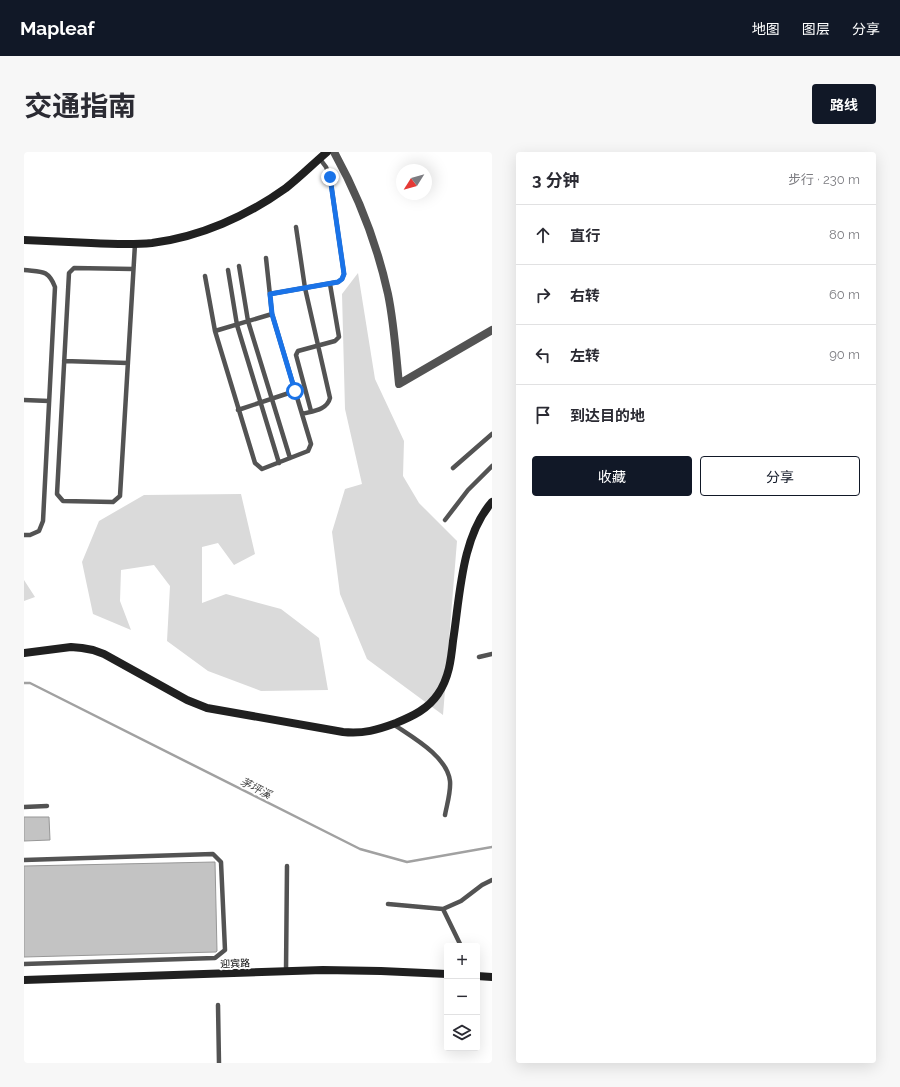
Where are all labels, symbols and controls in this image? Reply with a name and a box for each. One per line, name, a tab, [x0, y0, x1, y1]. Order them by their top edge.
text: Mapleaf	[20, 17, 95, 39]
text: 地图	[752, 21, 780, 37]
text: 图层	[802, 21, 830, 37]
text: 分享	[852, 21, 880, 37]
button: 路线	[812, 84, 876, 124]
text: 交通指南	[24, 90, 136, 123]
north arrow	[396, 164, 432, 200]
route end	[321, 168, 339, 186]
text: 3 分钟	[532, 170, 580, 190]
text: 步行 · 230 m	[788, 172, 860, 187]
icon: ahead	[532, 224, 554, 246]
text: 直行	[570, 227, 600, 245]
text: 80 m	[829, 227, 860, 242]
icon: right	[532, 284, 554, 306]
text: 右转	[570, 287, 600, 305]
text: 60 m	[829, 287, 860, 302]
icon: left	[532, 344, 554, 366]
text: 左转	[570, 347, 600, 365]
text: 90 m	[829, 347, 860, 362]
route start	[286, 382, 304, 400]
icon: arrive	[532, 404, 554, 426]
text: 到达目的地	[570, 407, 645, 425]
button: 收藏	[532, 456, 692, 496]
button: 分享	[700, 456, 860, 496]
water label: 茅坪溪	[238, 775, 274, 802]
map controls	[444, 943, 480, 1051]
button: +	[444, 943, 480, 979]
street label: 迎宾路	[220, 957, 250, 970]
button: −	[444, 979, 480, 1015]
button: layers	[444, 1015, 480, 1051]

